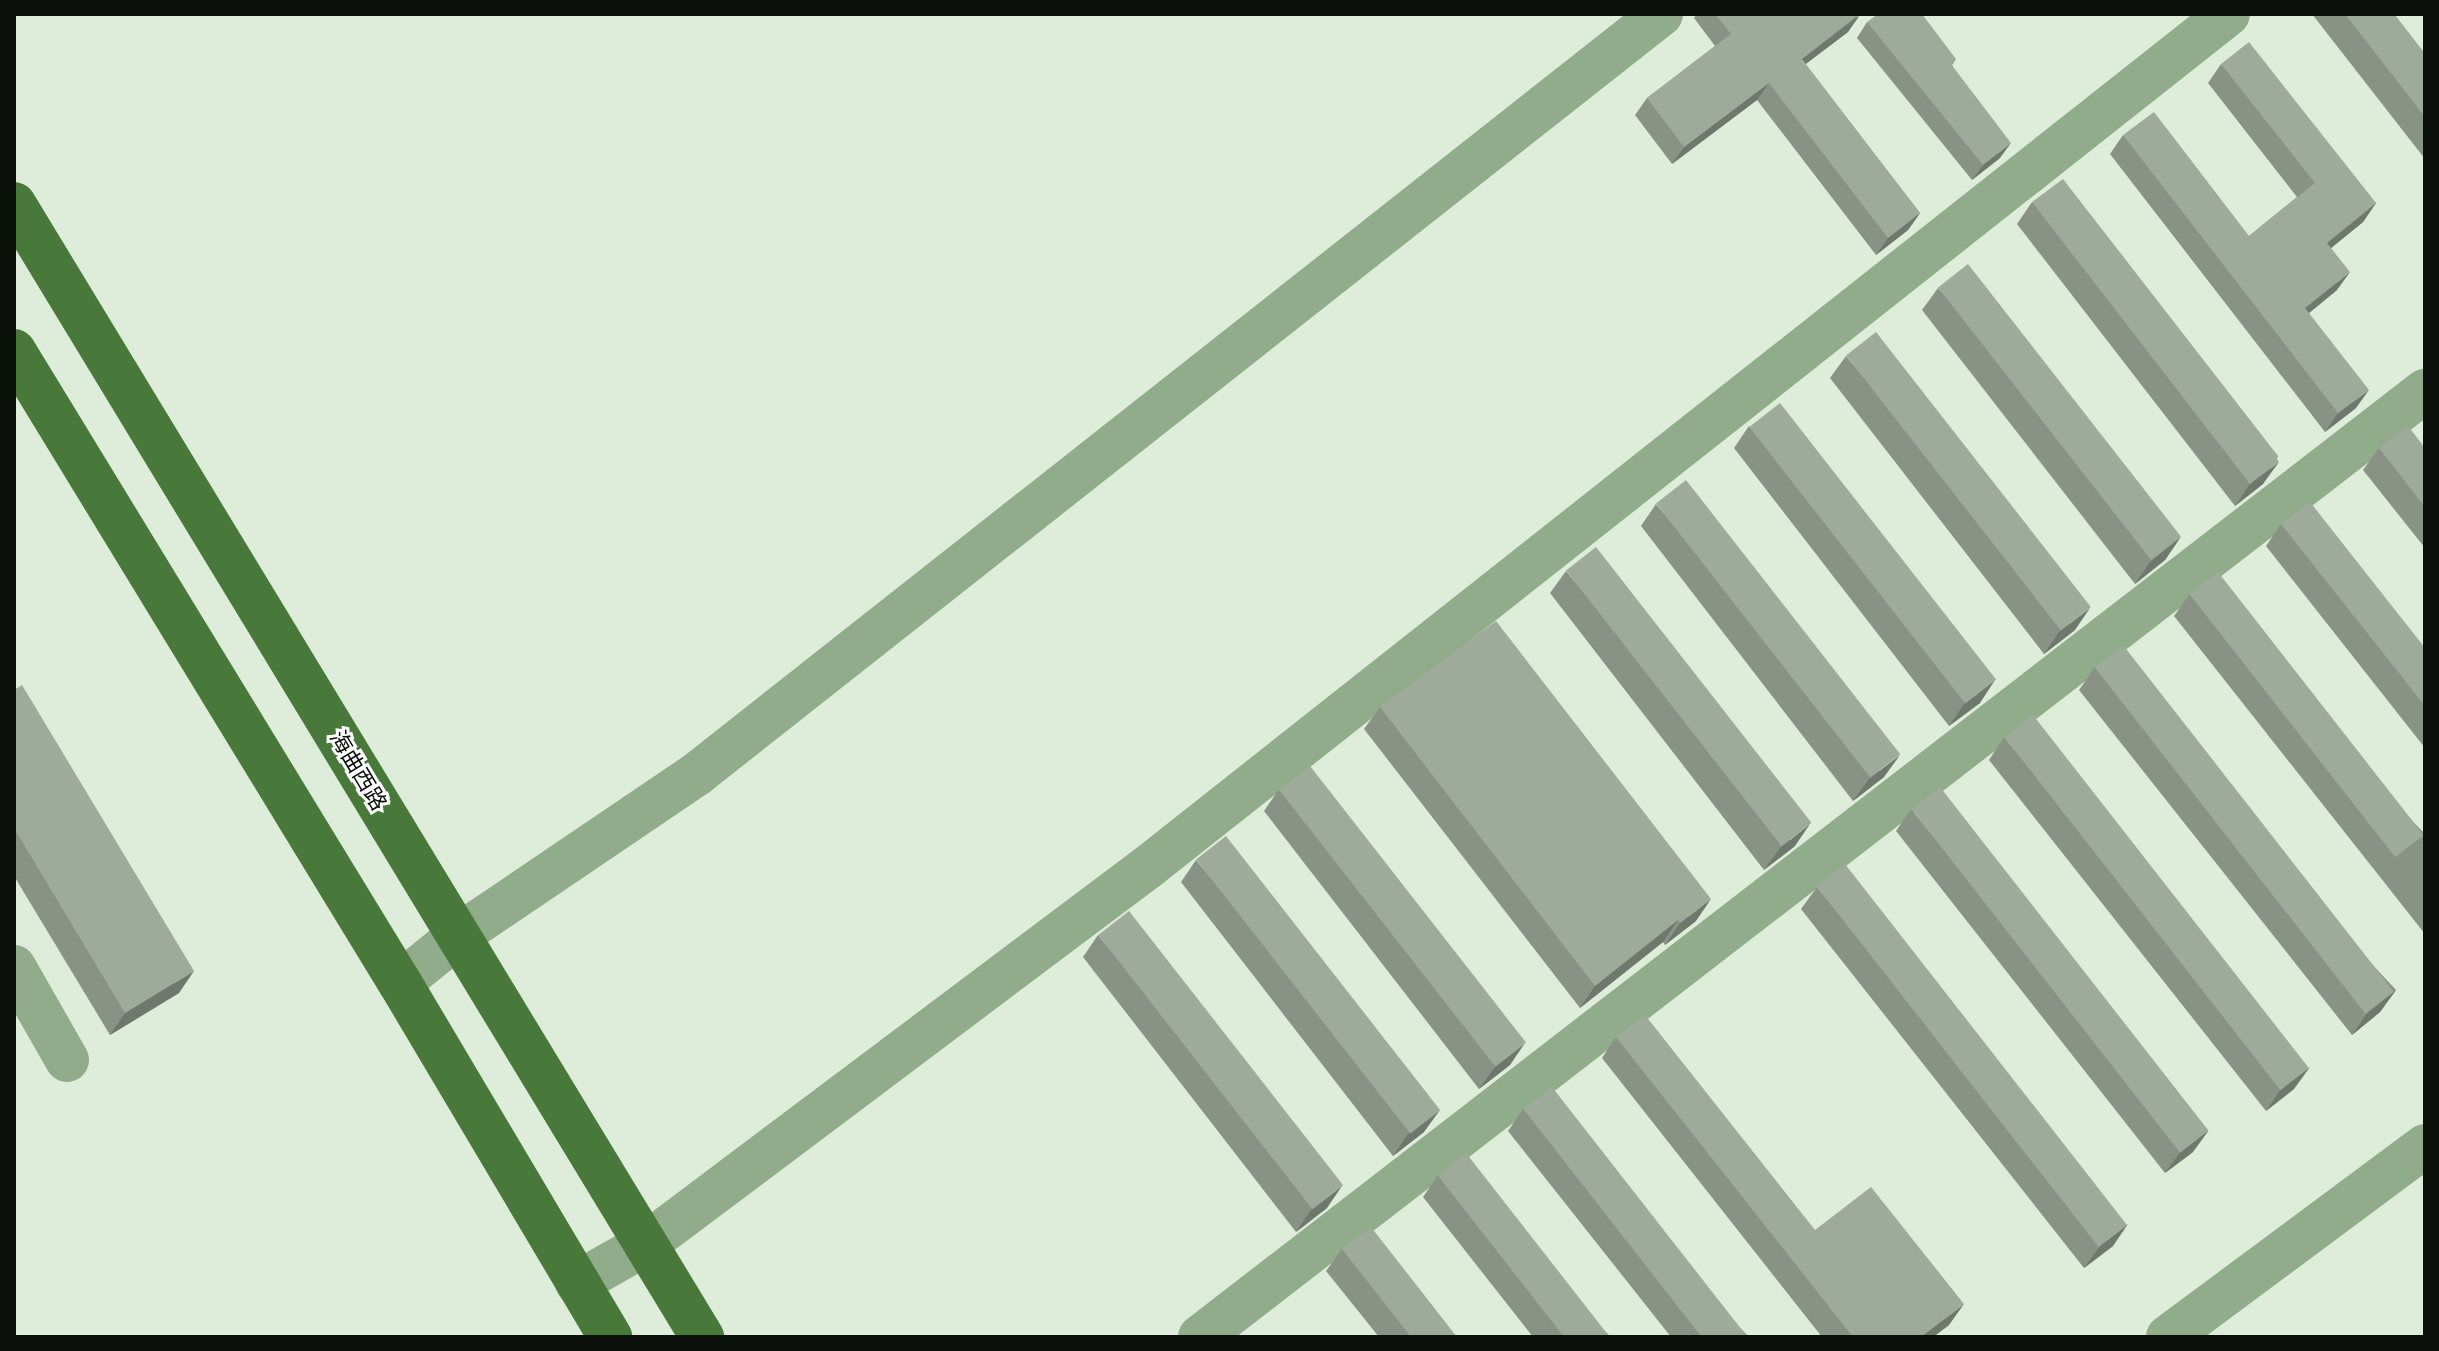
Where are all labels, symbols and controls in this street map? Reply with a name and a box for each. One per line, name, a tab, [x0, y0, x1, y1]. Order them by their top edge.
street label: 海曲西路	[325, 725, 393, 815]

